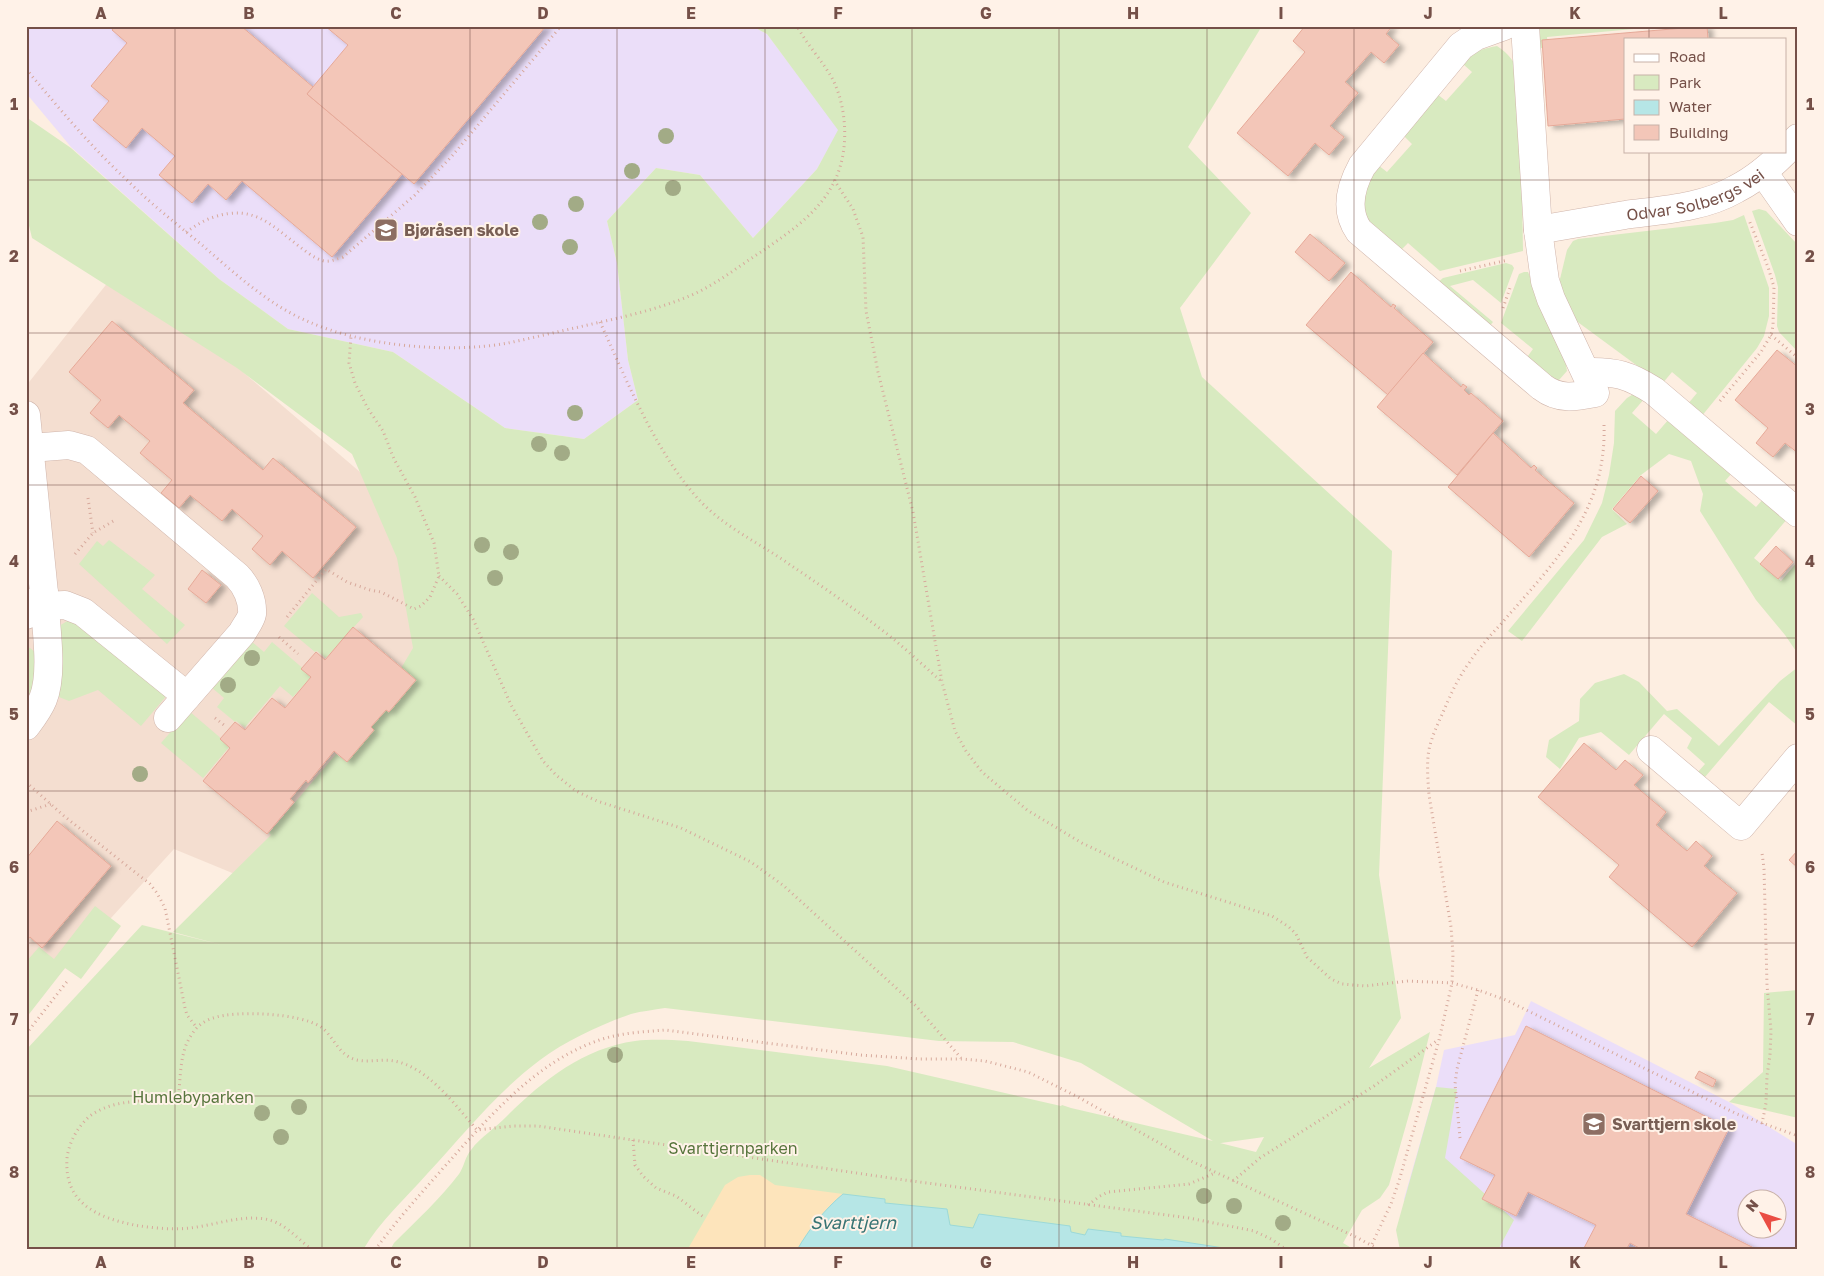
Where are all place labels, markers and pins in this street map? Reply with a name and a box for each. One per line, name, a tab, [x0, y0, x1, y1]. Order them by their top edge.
school or university icon: Bjøråsen skole	[373, 217, 399, 243]
place label: Bjøråsen skole	[404, 220, 519, 240]
school or university icon: Svarttjern skole	[1581, 1111, 1607, 1137]
place label: Svarttjern skole	[1612, 1114, 1736, 1134]

